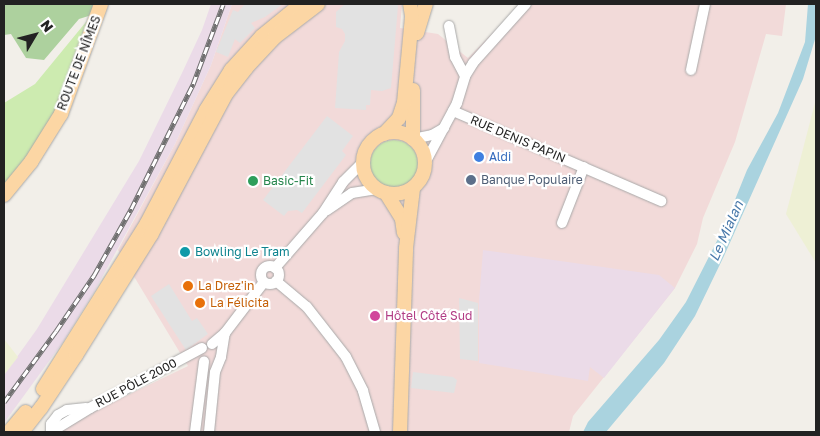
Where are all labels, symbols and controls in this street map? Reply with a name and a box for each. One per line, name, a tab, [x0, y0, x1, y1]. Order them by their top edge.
north arrow	[10, 10, 60, 60]
street label: ROUTE DE NÎMES	[54, 14, 104, 112]
text: N	[37, 16, 57, 35]
street label: RUE DENIS PAPIN	[468, 112, 568, 166]
place label: Aldi	[489, 150, 511, 164]
marker: Aldi	[473, 151, 485, 163]
place label: Banque Populaire	[481, 173, 583, 187]
place label: Basic-Fit	[263, 174, 314, 188]
marker: Banque Populaire	[465, 174, 477, 186]
marker: Basic-Fit	[247, 175, 259, 187]
water label: Le Mialan	[705, 198, 747, 264]
place label: Bowling Le Tram	[195, 245, 290, 259]
marker: Bowling Le Tram	[179, 246, 191, 258]
place label: La Drez'in	[198, 279, 254, 293]
marker: La Drez'in	[182, 280, 194, 292]
place label: La Félicita	[210, 296, 269, 310]
marker: La Félicita	[194, 297, 206, 309]
place label: Hôtel Côté Sud	[385, 309, 472, 323]
marker: Hôtel Côté Sud	[369, 310, 381, 322]
street label: RUE PÔLE 2000	[93, 355, 179, 411]

